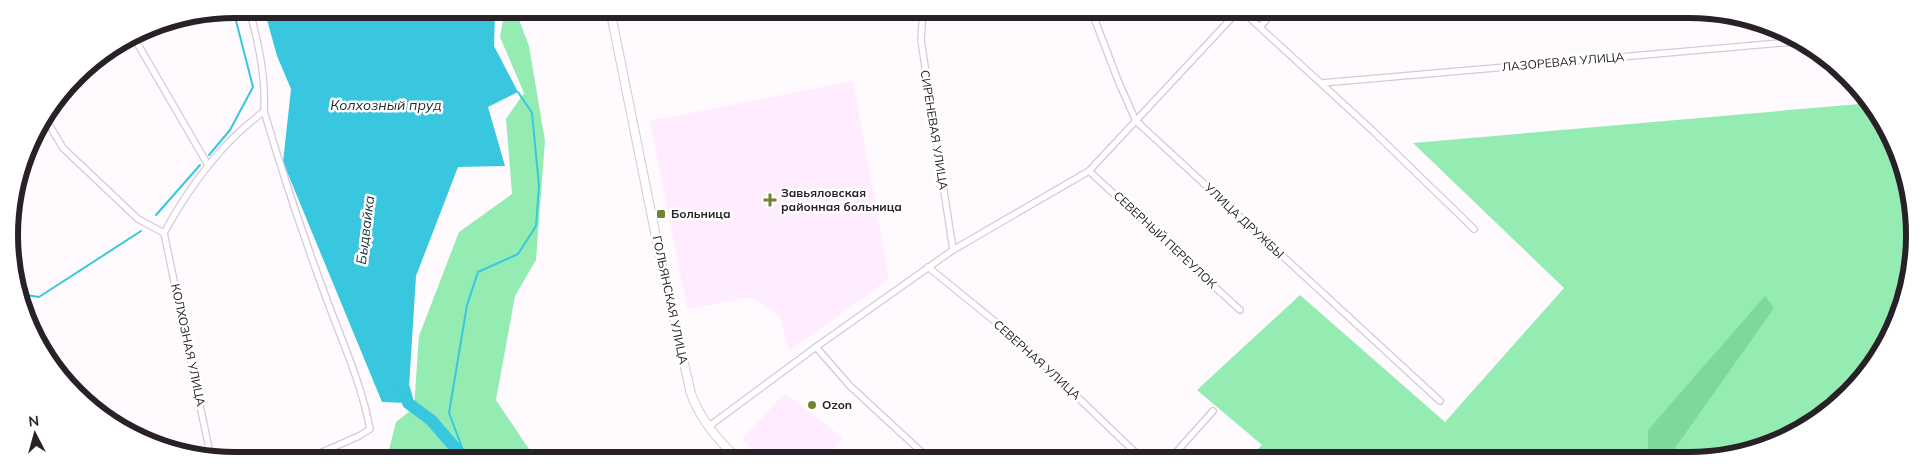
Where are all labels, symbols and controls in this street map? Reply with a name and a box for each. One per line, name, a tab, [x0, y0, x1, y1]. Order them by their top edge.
street label: ЛАЗОРЕВАЯ УЛИЦА	[1501, 49, 1625, 74]
street label: СИРЕНЕВАЯ УЛИЦА	[918, 69, 951, 191]
water label: Колхозный пруд	[330, 96, 442, 114]
street label: УЛИЦА ДРУЖБЫ	[1201, 179, 1287, 261]
place label: Завьяловская районная больница	[781, 185, 902, 214]
street label: СЕВЕРНЫЙ ПЕРЕУЛОК	[1111, 188, 1220, 291]
marker: Завьяловская районная больница	[763, 193, 777, 207]
water label: Быдвайка	[352, 194, 378, 265]
place label: Больница	[671, 206, 731, 221]
marker: Больница	[655, 208, 667, 220]
street label: ГОЛЬЯНСКАЯ УЛИЦА	[650, 234, 691, 366]
street label: КОЛХОЗНАЯ УЛИЦА	[168, 282, 209, 408]
street label: СЕВЕРНАЯ УЛИЦА	[991, 317, 1084, 403]
place label: Ozon	[822, 397, 852, 412]
marker: Ozon	[806, 399, 818, 411]
north arrow	[10, 409, 60, 459]
text: N	[27, 412, 40, 431]

